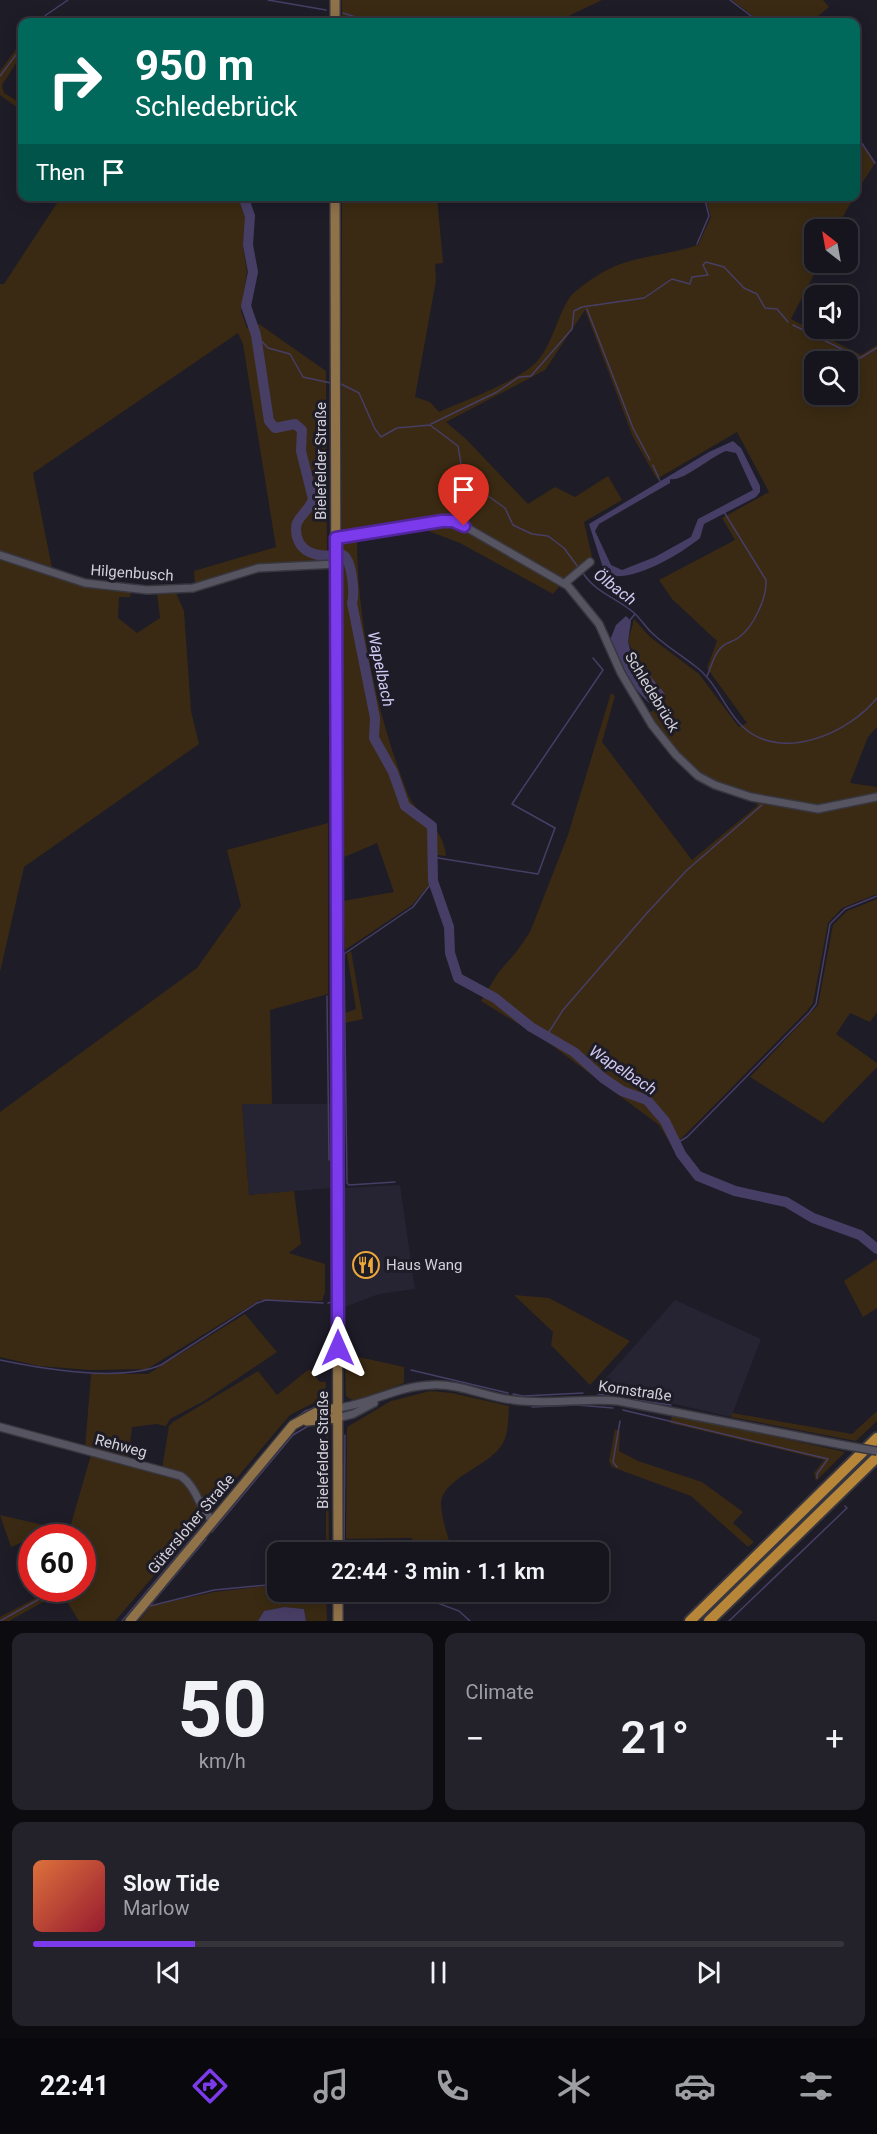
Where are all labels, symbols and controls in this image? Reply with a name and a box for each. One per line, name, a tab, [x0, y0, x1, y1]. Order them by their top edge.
text: 950 m	[135, 41, 254, 90]
icon: right	[36, 42, 114, 120]
text: Schledebrück	[135, 91, 297, 123]
icon: arrive	[97, 156, 130, 189]
text: Then	[36, 160, 85, 185]
north arrow	[804, 219, 858, 273]
map controls	[804, 219, 858, 405]
button: sound	[804, 285, 858, 339]
button: search	[804, 351, 858, 405]
street label: Bielefelder Straße	[312, 402, 330, 520]
pin	[438, 464, 489, 526]
icon: arrive	[447, 473, 480, 506]
street label: Hilgenbusch	[90, 561, 174, 585]
water label: Ölbach	[590, 565, 640, 609]
water label: Wapelbach	[364, 630, 398, 708]
street label: Schledebrück	[621, 649, 683, 736]
water label: Wapelbach	[586, 1041, 660, 1099]
restaurant icon: Haus Wang	[351, 1250, 381, 1280]
place label: Haus Wang	[386, 1256, 463, 1274]
position arrow	[306, 1316, 370, 1380]
street label: Kornstraße	[597, 1377, 673, 1405]
street label: Bielefelder Straße	[314, 1391, 332, 1509]
street label: Rehweg	[93, 1430, 149, 1462]
street label: Gütersloher Straße	[144, 1470, 238, 1578]
speed limit sign: 60	[18, 1524, 96, 1602]
text: 22:44 · 3 min · 1.1 km	[331, 1559, 545, 1584]
text: 50	[177, 1664, 267, 1755]
text: Climate	[466, 1680, 534, 1704]
text: 21°	[620, 1711, 689, 1764]
text: −	[466, 1719, 484, 1758]
text: +	[825, 1719, 844, 1758]
text: km/h	[199, 1749, 246, 1773]
text: Slow Tide	[123, 1871, 220, 1896]
text: Marlow	[123, 1896, 189, 1920]
icon: previous	[152, 1956, 185, 1989]
icon: pause	[422, 1956, 455, 1989]
icon: next	[692, 1956, 725, 1989]
icon: directions	[189, 2065, 231, 2107]
icon: music	[310, 2065, 352, 2107]
icon: phone	[431, 2065, 473, 2107]
icon: climate	[553, 2065, 595, 2107]
icon: car	[674, 2065, 716, 2107]
icon: filters	[795, 2065, 837, 2107]
text: 22:41	[40, 2070, 109, 2102]

